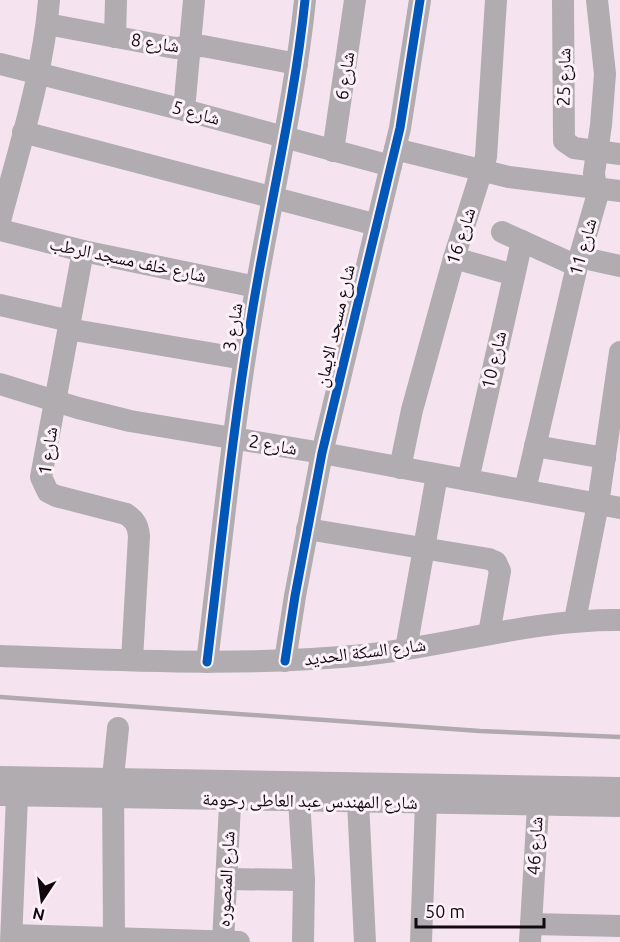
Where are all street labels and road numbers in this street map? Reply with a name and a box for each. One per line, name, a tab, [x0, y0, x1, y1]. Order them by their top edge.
street label: شارع 8	[129, 29, 181, 57]
street label: شارع 25	[552, 47, 576, 107]
street label: شارع 6	[331, 50, 359, 102]
street label: شارع 5	[170, 96, 222, 130]
street label: شارع 16	[441, 205, 481, 267]
street label: شارع 11	[564, 216, 602, 278]
street label: شارع خلف مسجد الرطب	[48, 233, 208, 287]
street label: شارع مسجد الايمان	[310, 262, 360, 390]
street label: شارع 3	[218, 301, 248, 353]
street label: شارع 10	[477, 329, 511, 391]
street label: شارع 1	[34, 425, 62, 477]
street label: شارع 2	[247, 430, 299, 460]
street label: شارع السكة الحديد	[303, 634, 427, 670]
street label: شارع المهندس عبد العاطى رحومة	[202, 788, 418, 814]
street label: شارع 46	[522, 816, 548, 876]
street label: شارع المنصوره	[213, 831, 239, 927]

